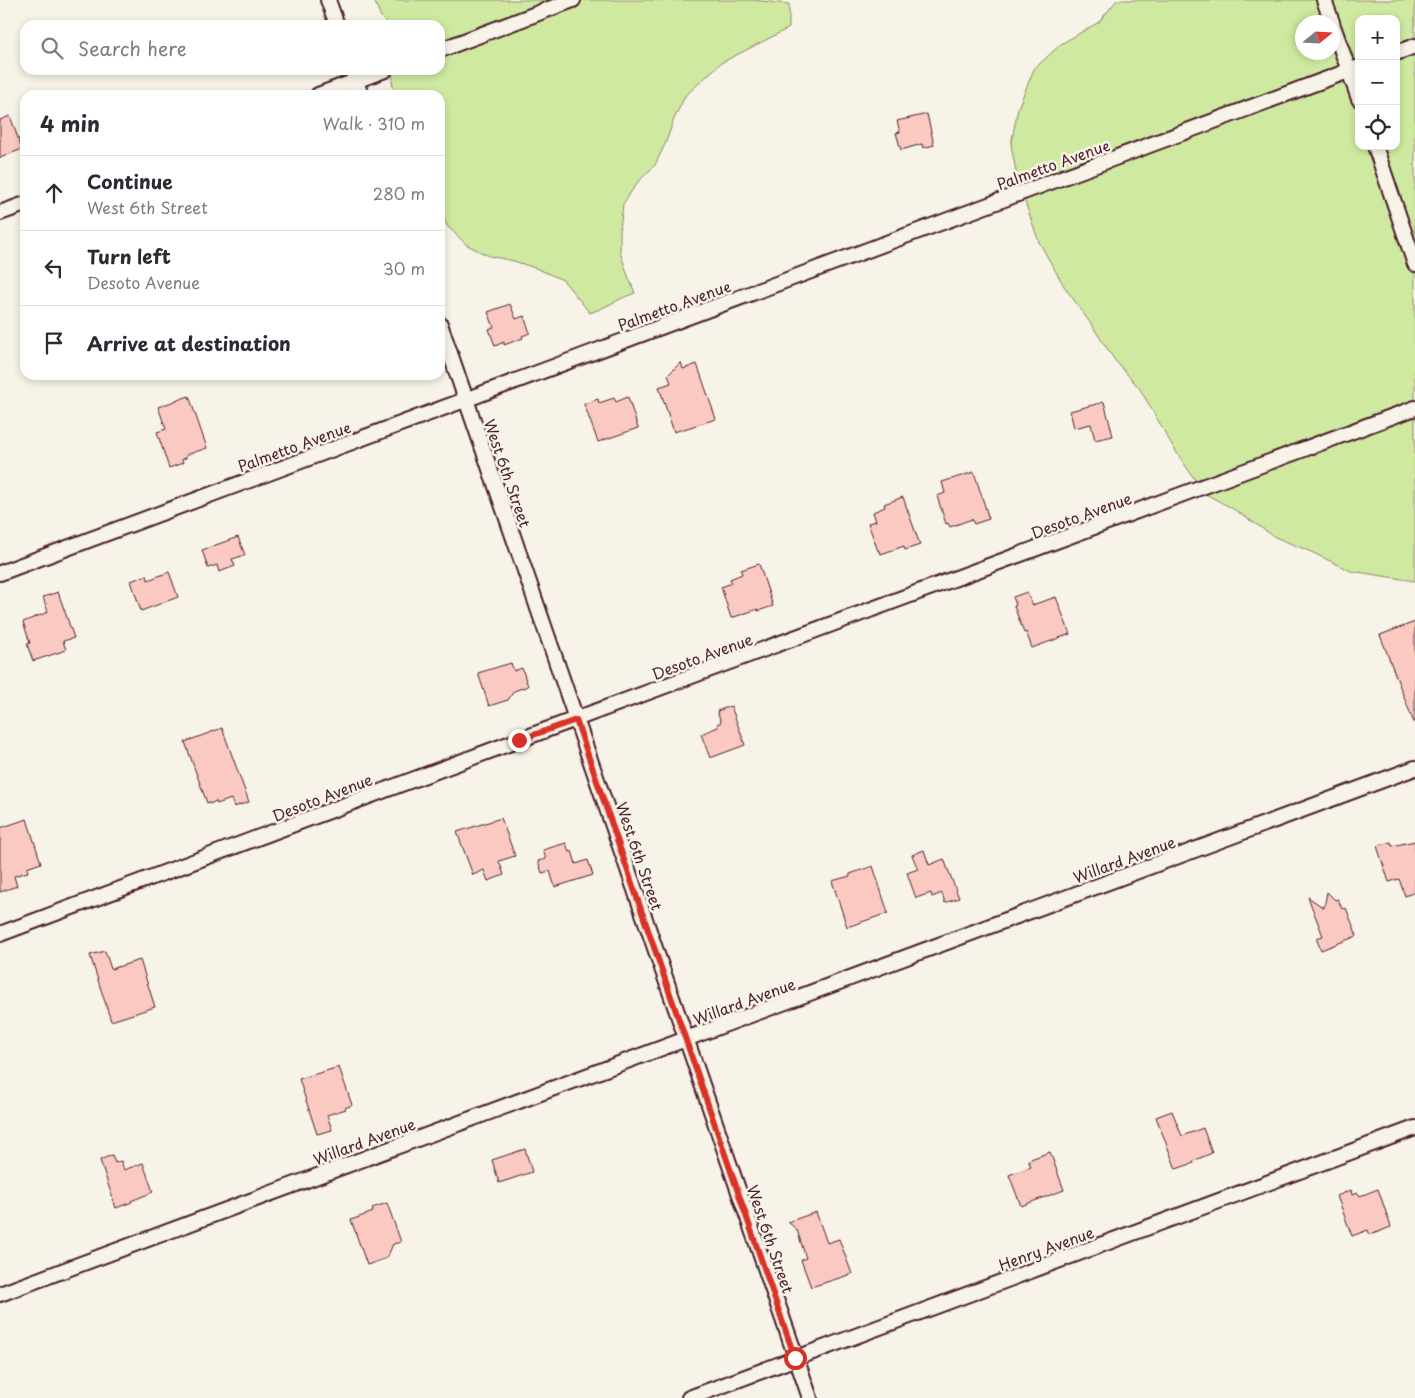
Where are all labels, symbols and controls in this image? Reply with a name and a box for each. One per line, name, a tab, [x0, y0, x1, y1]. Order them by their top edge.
north arrow	[1295, 15, 1340, 60]
map controls	[1355, 15, 1400, 150]
button: +	[1355, 15, 1400, 60]
search box	[20, 20, 445, 75]
icon: search	[38, 34, 66, 62]
text: Search here	[78, 34, 187, 62]
button: −	[1355, 60, 1400, 105]
button: locate	[1355, 105, 1400, 150]
text: 4 min	[40, 107, 100, 139]
text: Walk · 310 m	[323, 111, 425, 135]
street label: Palmetto Avenue	[993, 133, 1113, 195]
text: Continue	[87, 167, 173, 195]
icon: ahead	[40, 179, 68, 207]
text: 280 m	[373, 181, 425, 205]
text: West 6th Street	[87, 195, 208, 219]
text: Turn left	[87, 242, 171, 270]
icon: left	[40, 254, 68, 282]
text: 30 m	[383, 256, 425, 280]
text: Desoto Avenue	[87, 270, 200, 294]
street label: Palmetto Avenue	[614, 274, 734, 336]
icon: arrive	[40, 329, 68, 357]
text: Arrive at destination	[87, 329, 291, 357]
street label: Palmetto Avenue	[234, 415, 354, 477]
street label: West 6th Street	[479, 416, 537, 530]
street label: Desoto Avenue	[1027, 486, 1135, 544]
street label: Desoto Avenue	[648, 627, 756, 685]
route end	[508, 729, 531, 752]
street label: Desoto Avenue	[268, 767, 376, 827]
street label: West 6th Street	[611, 799, 669, 913]
street label: Willard Avenue	[1070, 830, 1178, 888]
street label: Willard Avenue	[690, 972, 798, 1030]
street label: Willard Avenue	[310, 1112, 418, 1170]
street label: West 6th Street	[742, 1182, 800, 1296]
street label: Henry Avenue	[995, 1220, 1097, 1276]
route start	[784, 1347, 807, 1370]

